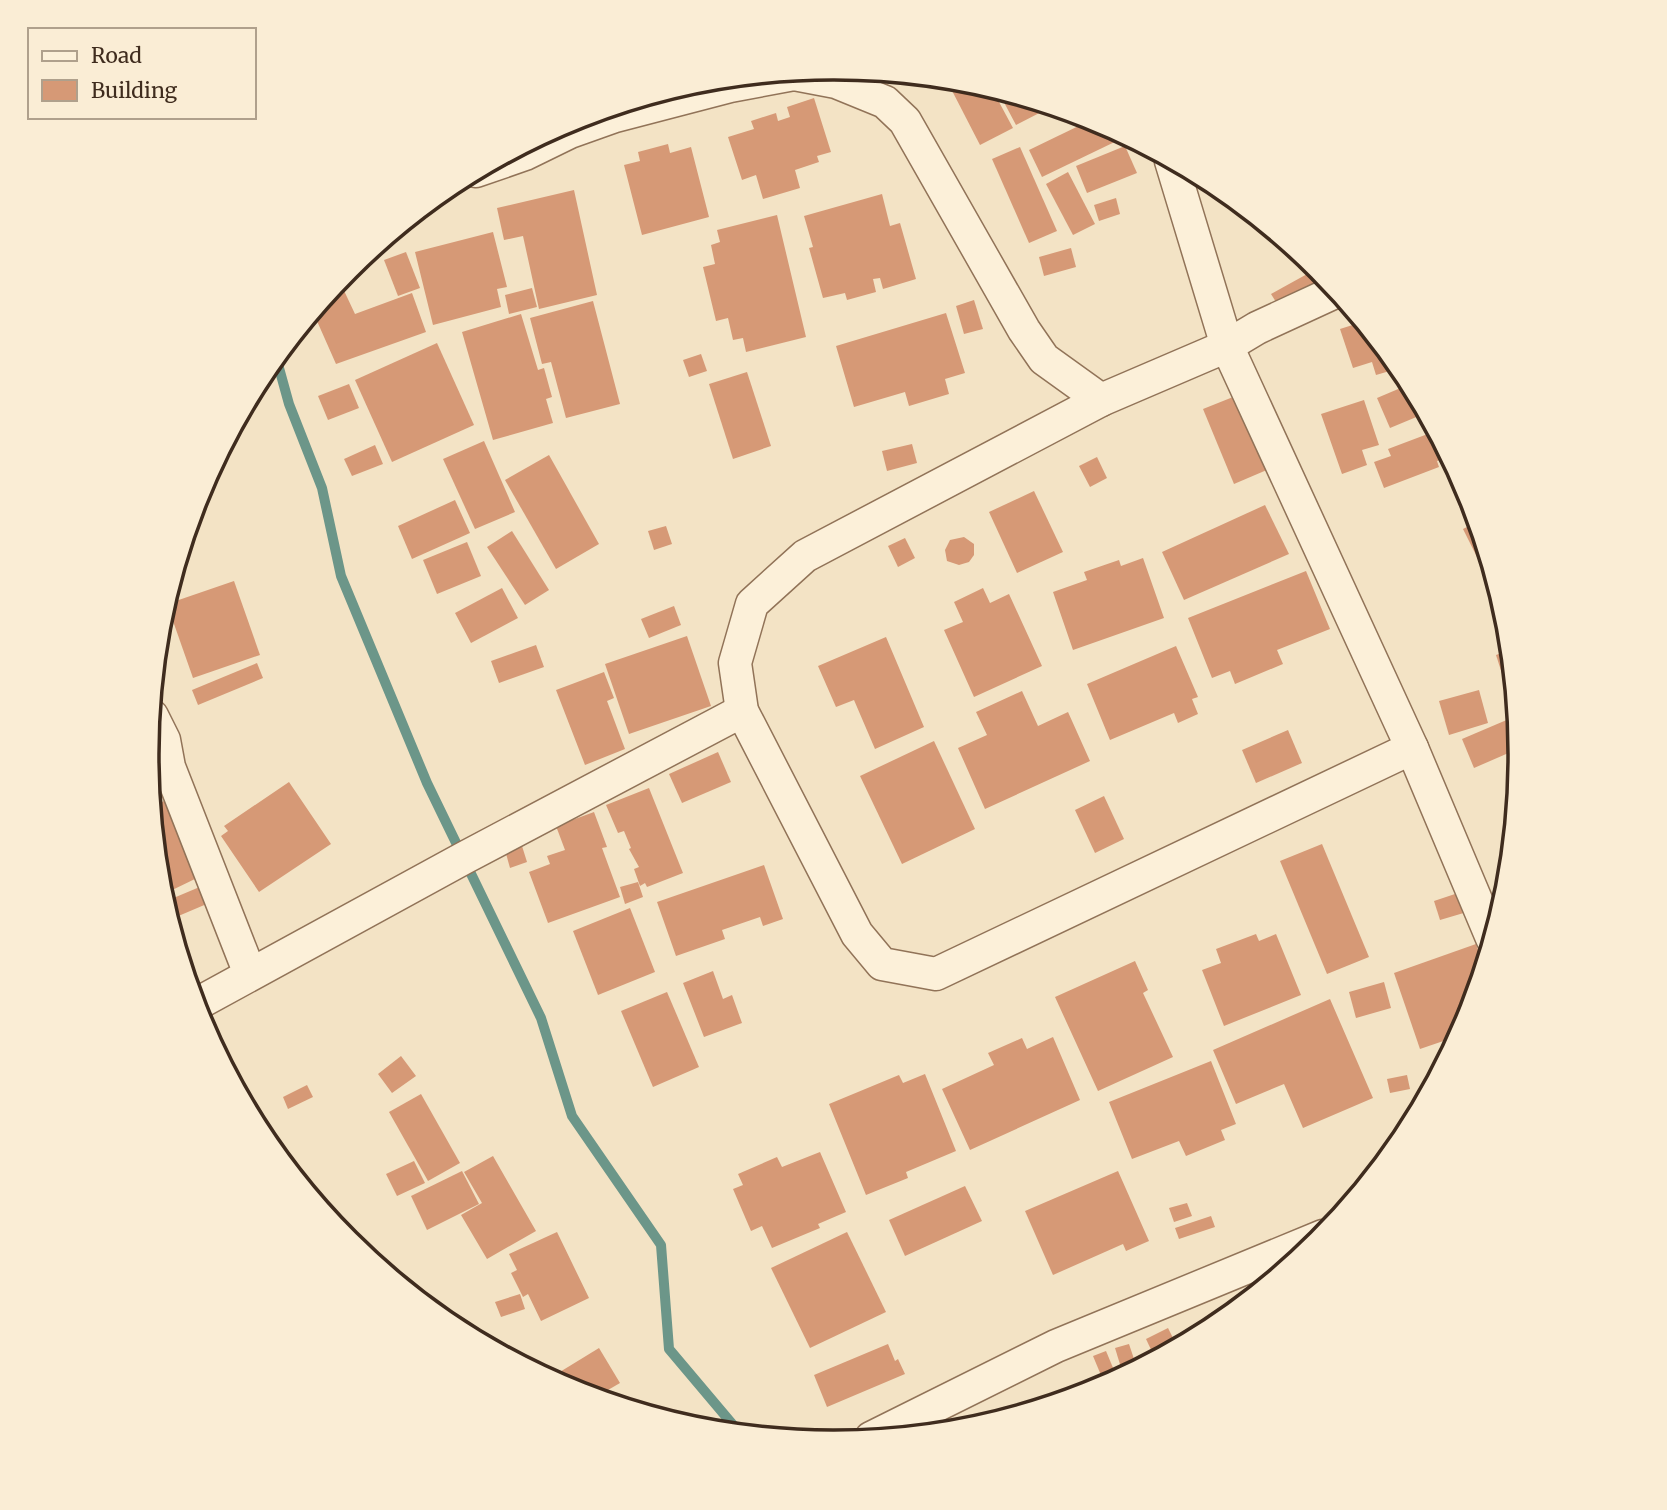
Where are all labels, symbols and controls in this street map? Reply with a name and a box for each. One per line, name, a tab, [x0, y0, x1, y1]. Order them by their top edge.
legend	[28, 28, 256, 119]
text: Road	[91, 42, 142, 69]
text: Building	[91, 77, 178, 104]

